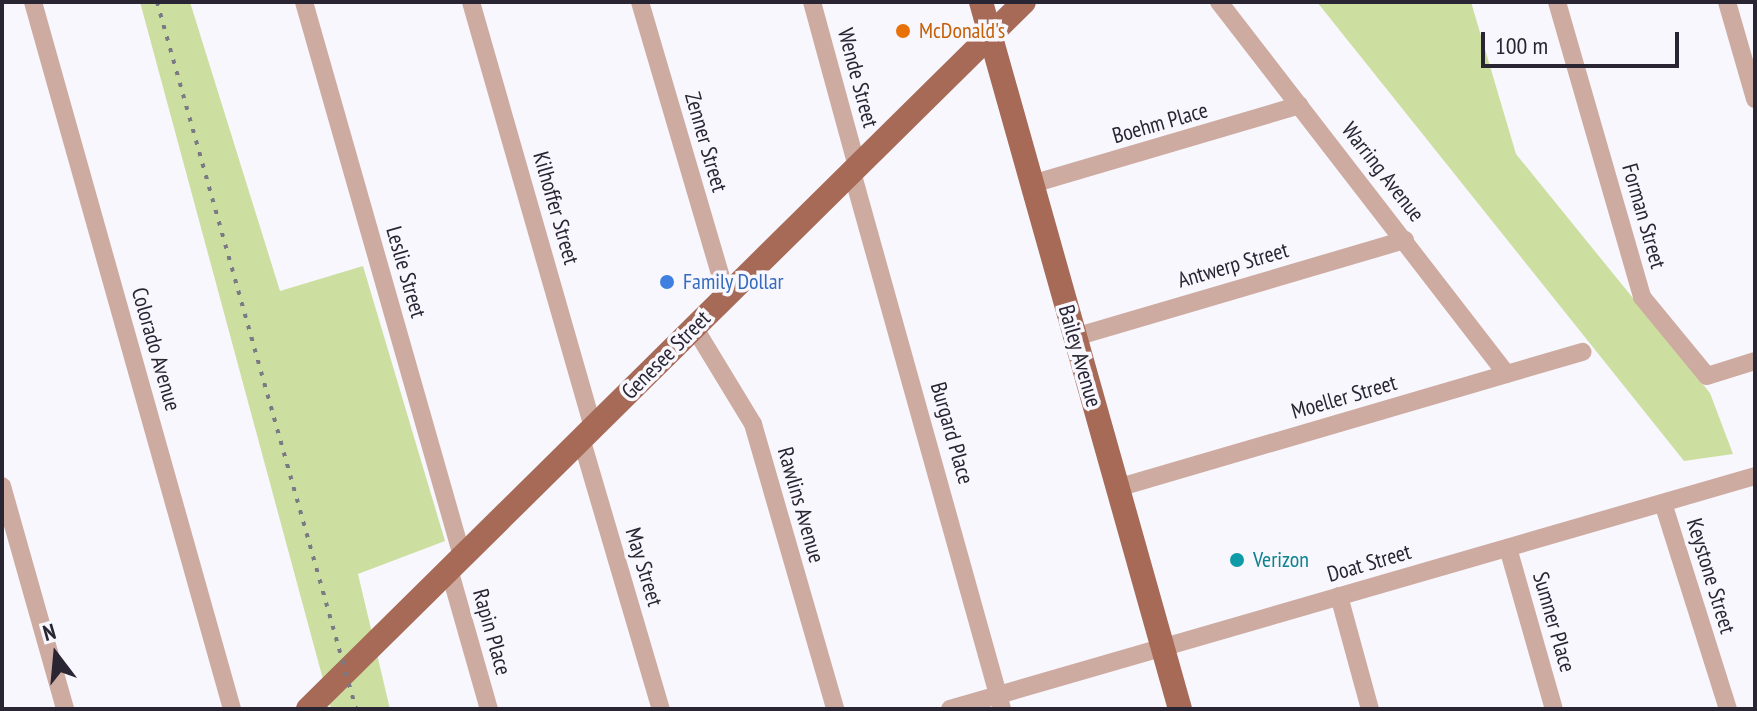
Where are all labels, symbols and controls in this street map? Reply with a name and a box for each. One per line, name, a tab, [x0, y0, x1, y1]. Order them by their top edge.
scale bar	[1485, 16, 1683, 66]
place label: McDonald's	[919, 18, 1005, 44]
marker: McDonald's	[894, 22, 912, 40]
street label: Wende Street	[832, 26, 884, 130]
text: 100 m	[1495, 30, 1548, 61]
street label: Zenner Street	[679, 89, 733, 195]
street label: Boehm Place	[1109, 97, 1211, 149]
street label: Warring Avenue	[1336, 117, 1430, 227]
street label: Kilhoffer Street	[527, 149, 585, 267]
street label: Forman Street	[1616, 161, 1672, 271]
street label: Leslie Street	[380, 223, 432, 321]
street label: Antwerp Street	[1175, 237, 1291, 293]
place label: Family Dollar	[683, 269, 784, 295]
marker: Family Dollar	[658, 273, 676, 291]
street label: Colorado Avenue	[126, 284, 186, 414]
street label: Bailey Avenue	[1053, 301, 1107, 411]
street label: Genesee Street	[616, 305, 716, 405]
street label: Moeller Street	[1288, 369, 1400, 425]
street label: Burgard Place	[925, 379, 979, 487]
street label: Rawlins Avenue	[772, 444, 830, 566]
street label: Keystone Street	[1681, 515, 1741, 637]
street label: May Street	[619, 524, 669, 610]
street label: Doat Street	[1324, 538, 1414, 588]
place label: Verizon	[1253, 547, 1309, 573]
marker: Verizon	[1228, 551, 1246, 569]
street label: Sumner Place	[1527, 569, 1581, 675]
street label: Rapin Place	[467, 586, 517, 678]
north arrow	[16, 615, 96, 695]
text: N	[40, 617, 59, 647]

